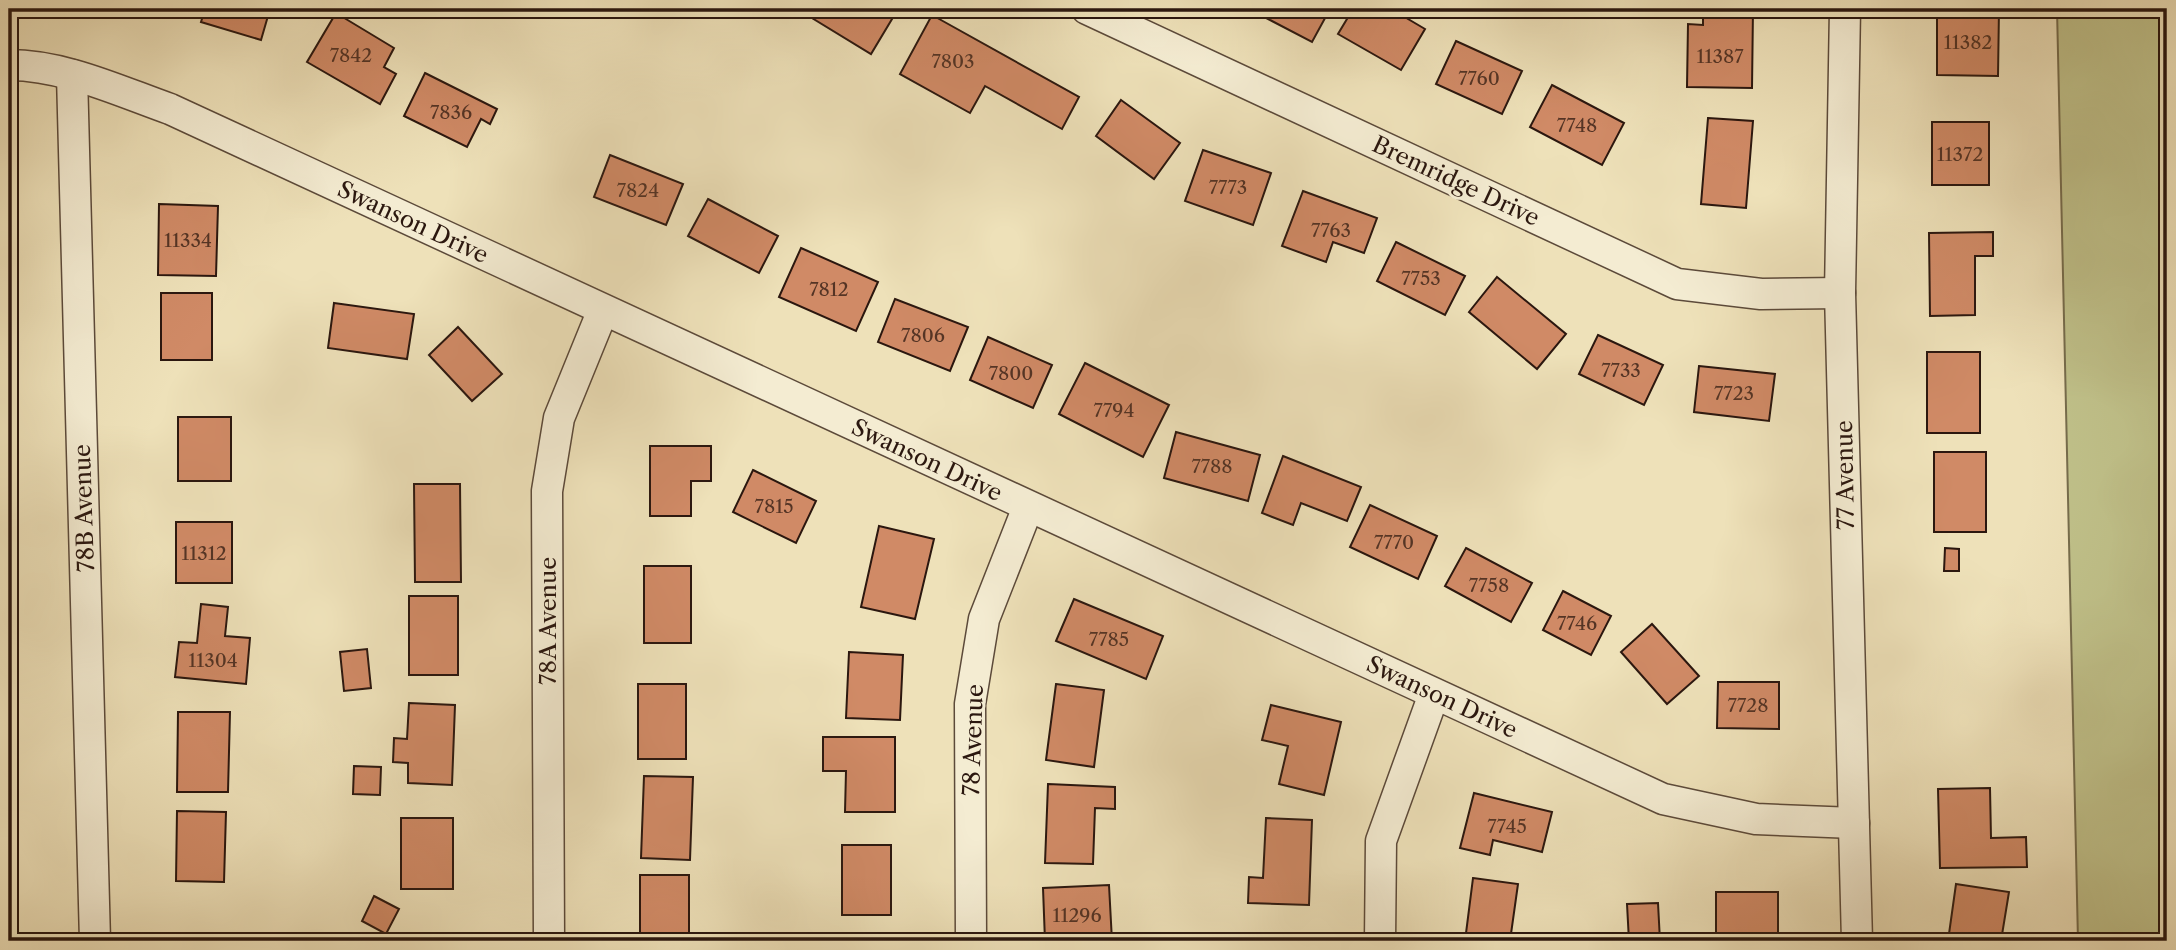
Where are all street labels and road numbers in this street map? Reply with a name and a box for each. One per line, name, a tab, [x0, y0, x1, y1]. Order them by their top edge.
street label: Bremridge Drive	[1368, 130, 1544, 232]
street label: Swanson Drive	[333, 175, 493, 269]
street label: Swanson Drive	[847, 413, 1007, 507]
street label: 77 Avenue	[1830, 420, 1860, 530]
street label: 78B Avenue	[68, 444, 100, 572]
street label: 78A Avenue	[534, 557, 562, 685]
street label: Swanson Drive	[1362, 650, 1522, 744]
street label: 78 Avenue	[957, 684, 989, 796]

